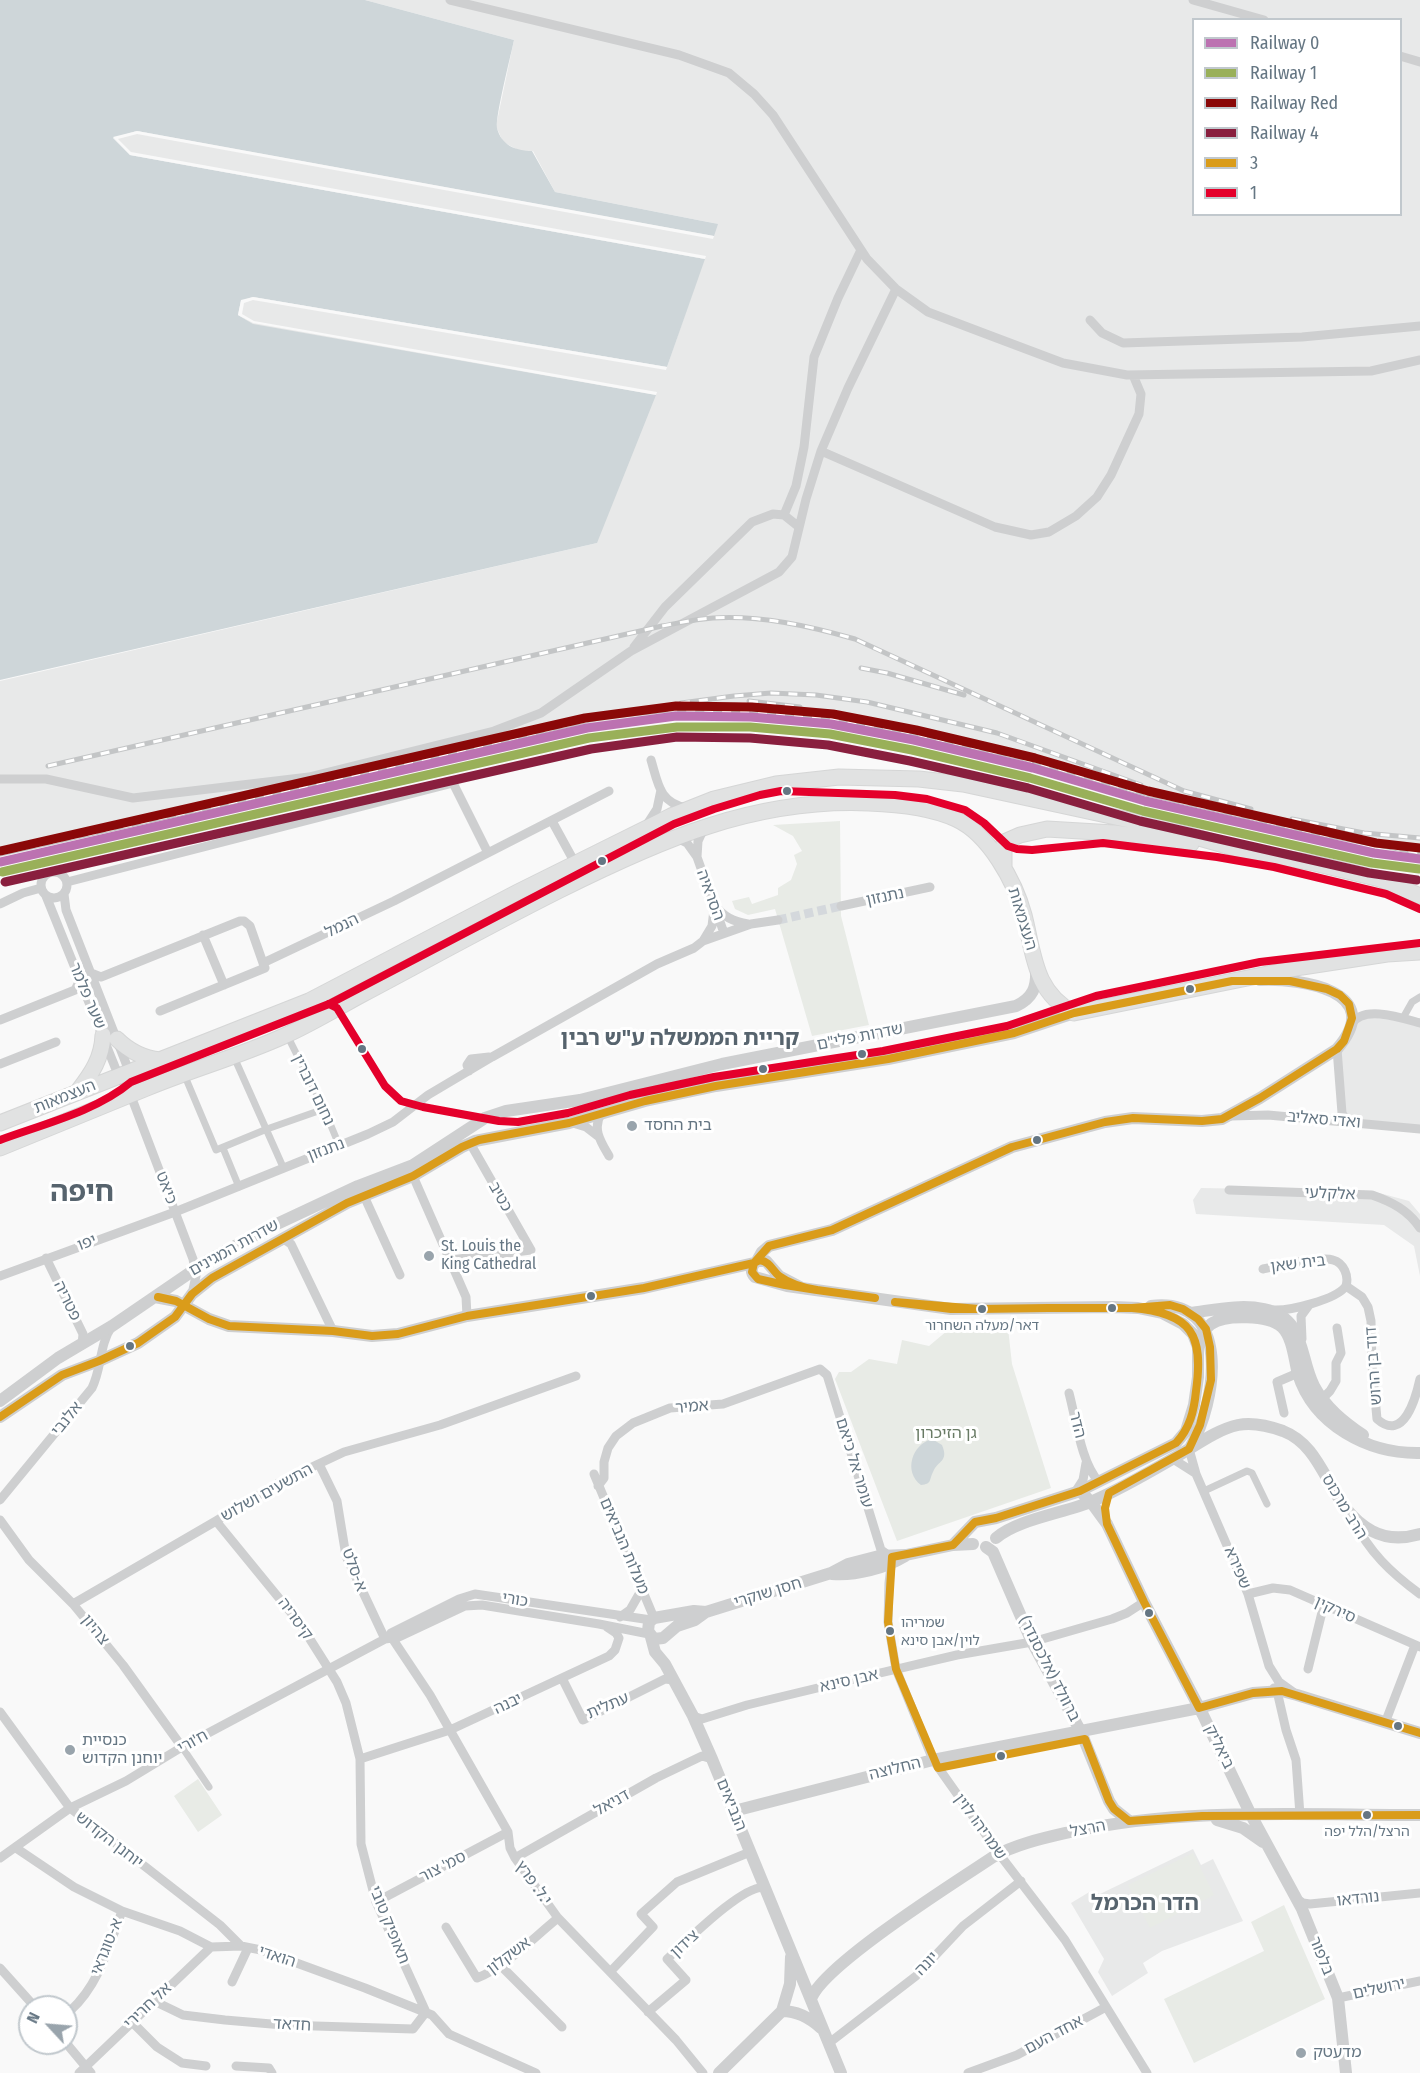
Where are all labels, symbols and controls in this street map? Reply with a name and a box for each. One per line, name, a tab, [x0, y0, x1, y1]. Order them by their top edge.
legend	[1192, 18, 1402, 216]
text: Railway 0	[1250, 32, 1319, 54]
text: Railway 1	[1250, 62, 1317, 84]
text: Railway Red	[1250, 92, 1338, 114]
text: Railway 4	[1250, 122, 1319, 144]
text: 3	[1250, 152, 1258, 174]
text: 1	[1250, 182, 1257, 204]
unlabelled marker	[781, 785, 793, 797]
unlabelled marker	[596, 855, 608, 867]
street label: הסראיה	[692, 867, 728, 923]
street label: נתנזון	[864, 884, 906, 910]
street label: העצמאות	[1003, 885, 1041, 953]
street label: הנמל	[322, 910, 362, 942]
street label: שער פלמר	[64, 960, 110, 1032]
unlabelled marker	[1184, 983, 1196, 995]
street label: שדרות פלי"ם	[815, 1019, 905, 1055]
district label: קריית הממשלה ע"ש רבין	[561, 1026, 799, 1052]
unlabelled marker	[356, 1043, 368, 1055]
unlabelled marker	[856, 1048, 868, 1060]
street label: נחום דוברין	[288, 1051, 338, 1129]
unlabelled marker	[757, 1063, 769, 1075]
street label: העצמאות	[31, 1076, 99, 1118]
street label: ואדי סאליב	[1287, 1107, 1361, 1133]
place label: בית החסד	[644, 1116, 712, 1136]
marker: בית החסד	[625, 1119, 639, 1133]
street label: נתנזון	[305, 1134, 347, 1166]
unlabelled marker	[1031, 1134, 1043, 1146]
street label: כיאט	[151, 1169, 181, 1207]
district label: חיפה	[50, 1176, 114, 1210]
street label: כטיב	[484, 1179, 516, 1215]
street label: אלקלעי	[1304, 1184, 1356, 1204]
street label: שדרות המגינים	[186, 1215, 282, 1281]
street label: יפו	[75, 1231, 99, 1255]
place label: St. Louis the King Cathedral	[441, 1237, 536, 1275]
marker: St. Louis the King Cathedral	[422, 1249, 436, 1263]
street label: בית שאן	[1269, 1251, 1327, 1277]
street label: פטריה	[49, 1278, 85, 1324]
unlabelled marker	[585, 1290, 597, 1302]
unlabelled marker	[1106, 1302, 1118, 1314]
marker: דאר/מעלה השחרור	[976, 1303, 988, 1315]
place label: דאר/מעלה השחרור	[925, 1318, 1039, 1334]
street label: דוד בן הרוש	[1362, 1326, 1386, 1406]
unlabelled marker	[124, 1340, 136, 1352]
street label: אמיר	[675, 1396, 709, 1418]
street label: אלנבי	[47, 1398, 87, 1440]
street label: הדר	[1064, 1410, 1090, 1440]
street label: עומר אל כיאם	[831, 1416, 877, 1510]
park label: גן הזיכרון	[915, 1424, 977, 1444]
street label: התשעים ושלוש	[218, 1460, 316, 1526]
street label: הרב מרכוס	[1317, 1471, 1371, 1543]
street label: מעלות הנביאים	[595, 1495, 653, 1597]
street label: שפירא	[1220, 1544, 1254, 1592]
street label: א-סלט	[337, 1546, 371, 1594]
street label: חסן שוקרי	[732, 1574, 804, 1612]
street label: כורי	[501, 1588, 529, 1612]
street label: סירקין	[1311, 1592, 1359, 1628]
street label: קיסריה	[273, 1594, 317, 1644]
unlabelled marker	[1143, 1607, 1155, 1619]
street label: צהיון	[77, 1611, 113, 1649]
street label: ברוולד (אלכסנדר)	[1014, 1613, 1084, 1725]
place label: שמריהו לוין/אבן סינא	[901, 1615, 980, 1648]
marker: שמריהו לוין/אבן סינא	[884, 1625, 896, 1637]
street label: אבן סינא	[818, 1665, 880, 1697]
street label: יבנה	[491, 1689, 525, 1719]
street label: עתלית	[584, 1689, 632, 1723]
unlabelled marker	[1392, 1720, 1404, 1732]
street label: ביאליק	[1200, 1722, 1238, 1772]
street label: ח'ורי	[175, 1726, 211, 1758]
place label: כנסיית יוחנן הקדוש	[82, 1731, 162, 1769]
marker: כנסיית יוחנן הקדוש	[63, 1743, 77, 1757]
unlabelled marker	[995, 1750, 1007, 1762]
street label: החלוצה	[867, 1753, 923, 1785]
street label: הנביאים	[712, 1776, 750, 1834]
street label: דניאל	[591, 1785, 633, 1821]
street label: שמריהו לוין	[950, 1790, 1010, 1864]
street label: יוחנן הקדוש	[71, 1808, 147, 1872]
marker: הרצל/הלל יפה	[1361, 1809, 1373, 1821]
street label: הרצל	[1069, 1816, 1107, 1842]
place label: הרצל/הלל יפה	[1324, 1824, 1410, 1840]
street label: סמ' צור	[416, 1847, 470, 1887]
street label: י.ל. פרץ	[511, 1857, 555, 1909]
street label: תאופיק טובי	[365, 1883, 413, 1967]
street label: נורדאו	[1336, 1887, 1380, 1911]
district label: הדר הכרמל	[1091, 1891, 1199, 1917]
street label: א-טוגראי	[87, 1916, 127, 1978]
street label: צידון	[667, 1926, 703, 1962]
street label: אשקלון	[483, 1933, 535, 1979]
street label: בלפור	[1305, 1934, 1337, 1978]
street label: הואדי	[256, 1942, 298, 1972]
street label: יונה	[911, 1948, 943, 1980]
street label: ירושלים	[1351, 1974, 1407, 2004]
street label: אל חרירי	[120, 1979, 176, 2033]
north arrow	[18, 1995, 78, 2055]
text: N	[23, 2009, 44, 2026]
street label: אחד העם	[1021, 2012, 1087, 2058]
street label: חדאד	[272, 2014, 312, 2036]
place label: מדעטק	[1313, 2043, 1361, 2063]
marker: מדעטק	[1294, 2046, 1308, 2060]

